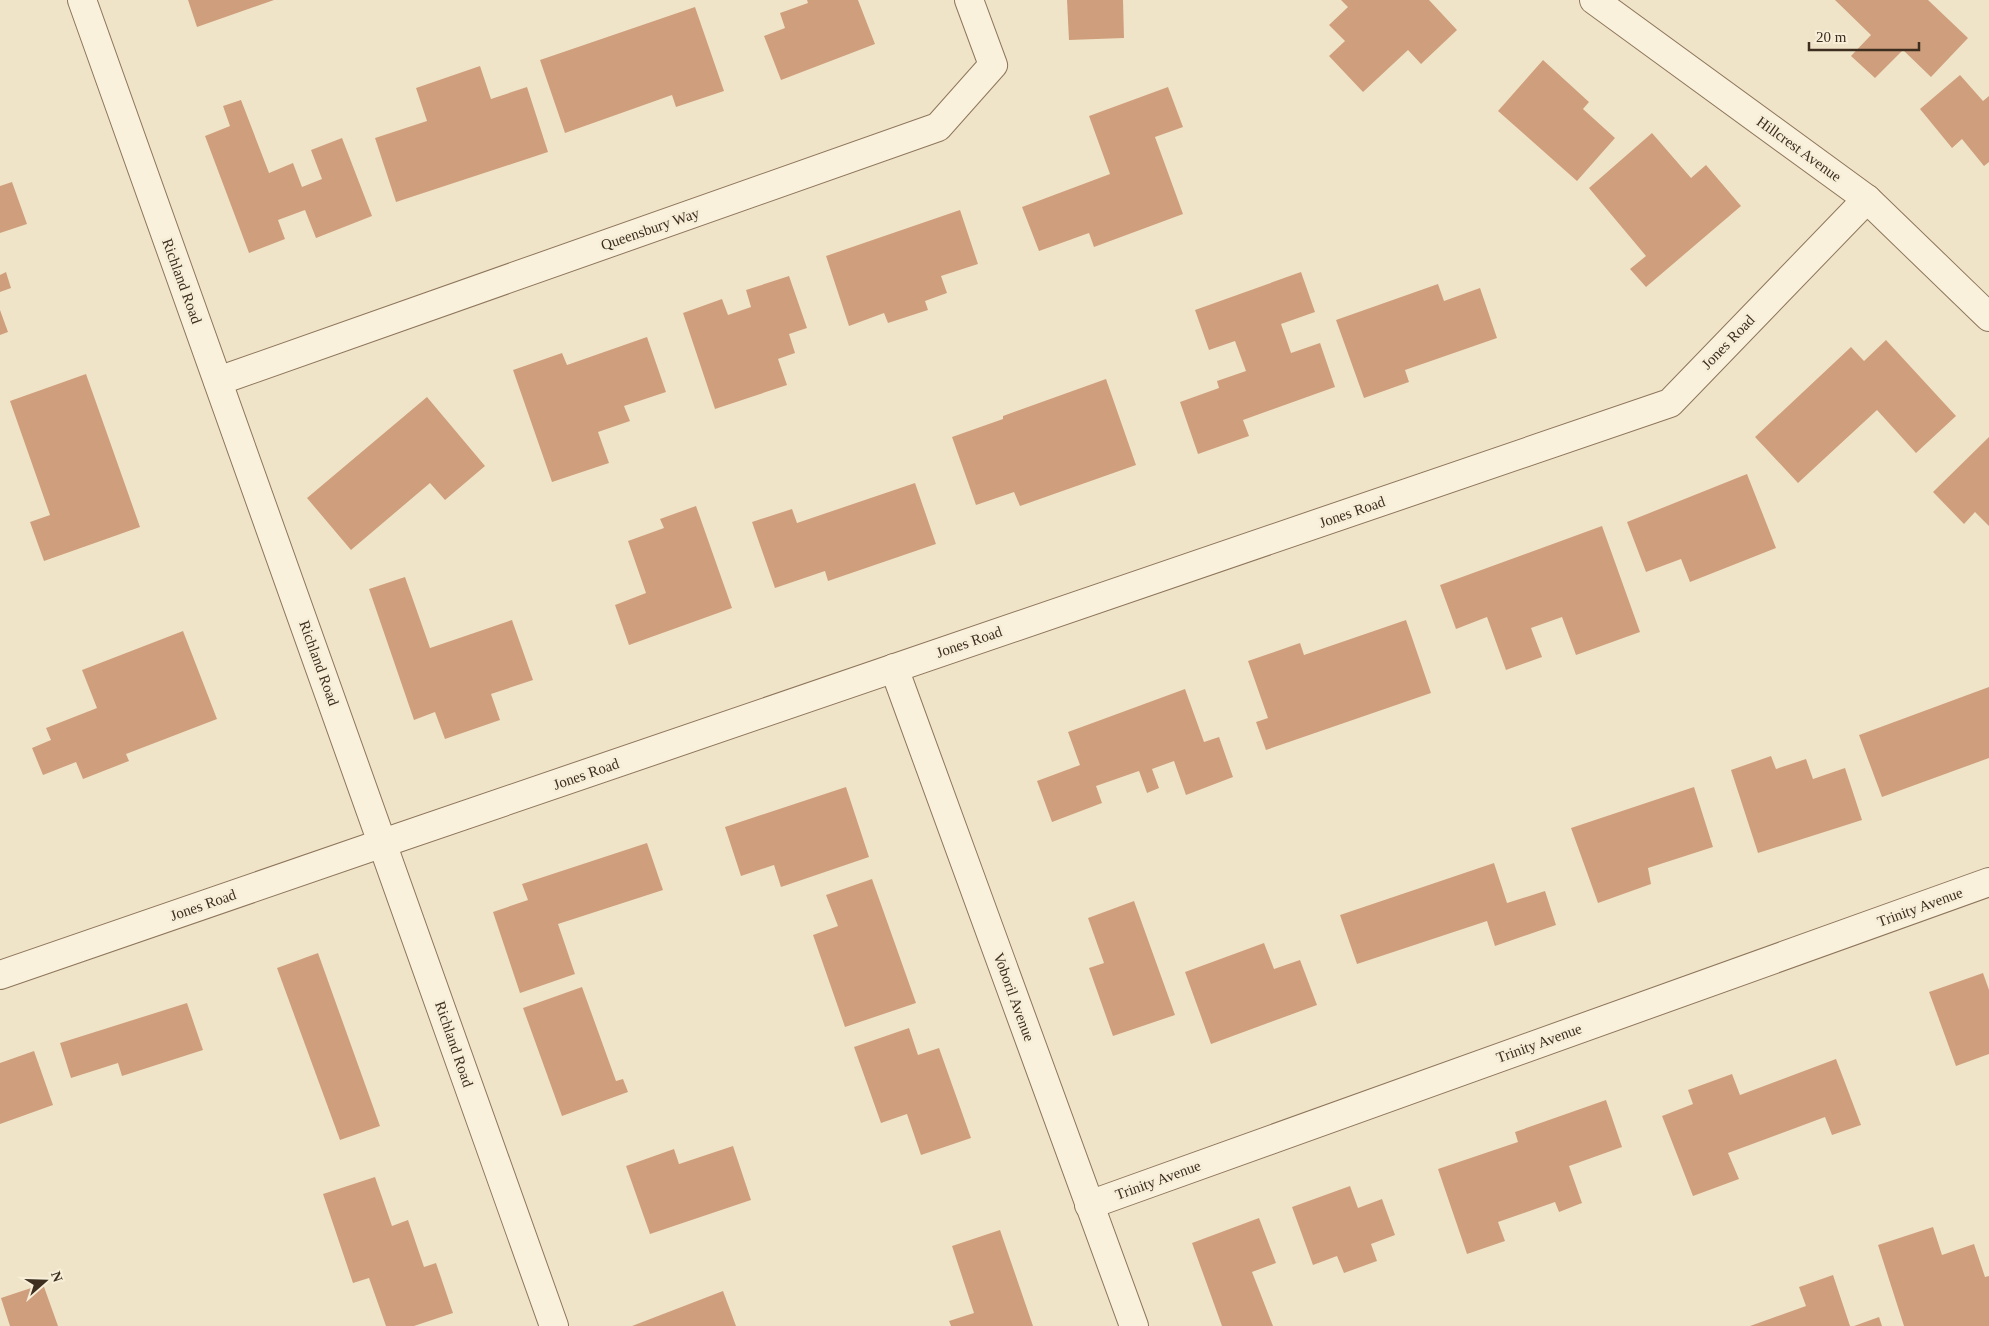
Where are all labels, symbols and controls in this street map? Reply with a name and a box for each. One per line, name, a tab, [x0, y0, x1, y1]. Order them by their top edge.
scale bar	[1809, 20, 1919, 52]
text: 20 m	[1816, 29, 1847, 45]
street label: Hillcrest Avenue	[1754, 113, 1844, 185]
street label: Queensbury Way	[599, 204, 702, 253]
street label: Richland Road	[159, 236, 205, 326]
street label: Jones Road	[1698, 311, 1758, 372]
street label: Jones Road	[1317, 493, 1388, 531]
street label: Richland Road	[296, 618, 342, 708]
street label: Jones Road	[934, 623, 1005, 661]
street label: Jones Road	[551, 755, 622, 793]
street label: Trinity Avenue	[1875, 884, 1965, 930]
street label: Jones Road	[168, 886, 239, 924]
street label: Voboril Avenue	[991, 950, 1038, 1044]
street label: Richland Road	[432, 999, 476, 1089]
street label: Trinity Avenue	[1494, 1020, 1584, 1066]
street label: Trinity Avenue	[1113, 1157, 1203, 1203]
north arrow	[20, 1256, 70, 1306]
text: N	[48, 1269, 66, 1284]

